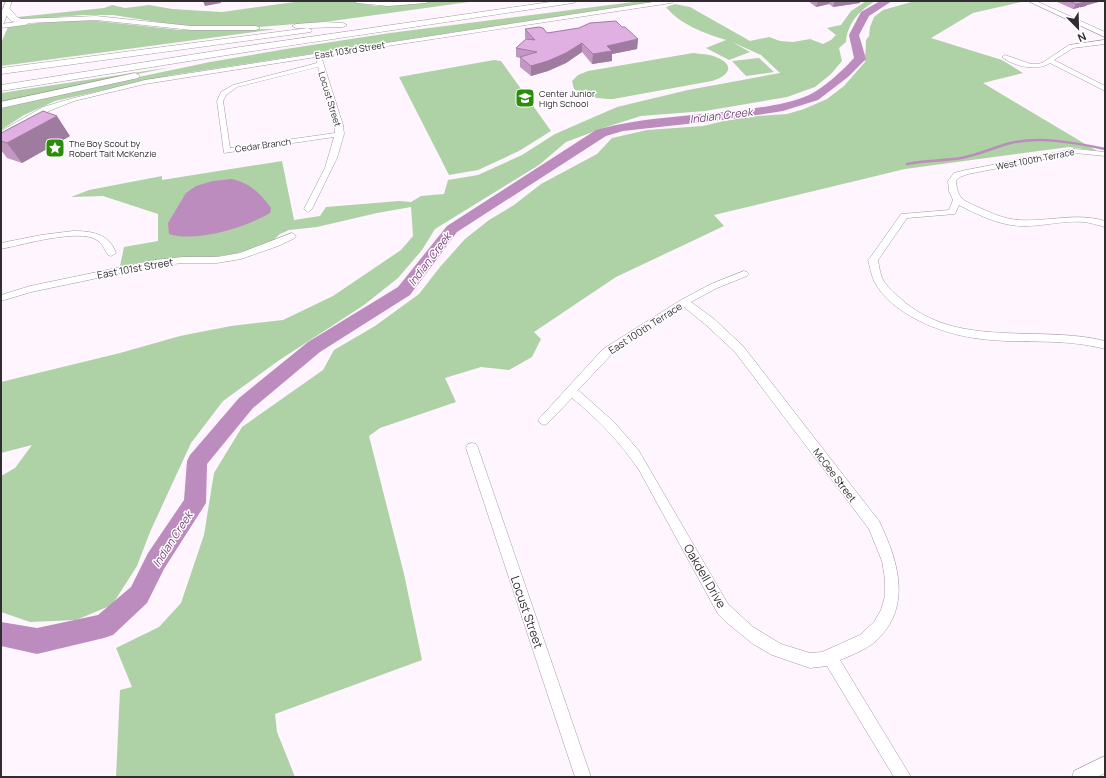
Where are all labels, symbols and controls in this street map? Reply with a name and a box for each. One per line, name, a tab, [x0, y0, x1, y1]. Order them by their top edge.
north arrow	[1058, 8, 1098, 48]
text: N	[1075, 29, 1089, 46]
street label: East 103rd Street	[314, 38, 386, 62]
street label: Locust Street	[315, 70, 345, 128]
school or university icon: Center Junior High School	[514, 87, 536, 109]
place label: Center Junior High School	[539, 87, 596, 110]
water label: Indian Creek	[689, 104, 755, 126]
street label: Cedar Branch	[234, 135, 292, 155]
place icon: The Boy Scout by Robert Tait McKenzie	[44, 137, 66, 159]
place label: The Boy Scout by Robert Tait McKenzie	[69, 137, 157, 160]
street label: West 100th Terrace	[995, 145, 1075, 173]
water label: Indian Creek	[404, 228, 455, 289]
street label: East 101st Street	[96, 254, 174, 282]
street label: East 100th Terrace	[605, 299, 685, 357]
street label: McGee Street	[810, 445, 860, 505]
water label: Indian Creek	[149, 507, 196, 570]
street label: Oakdell Drive	[680, 541, 730, 611]
street label: Locust Street	[507, 573, 547, 651]

